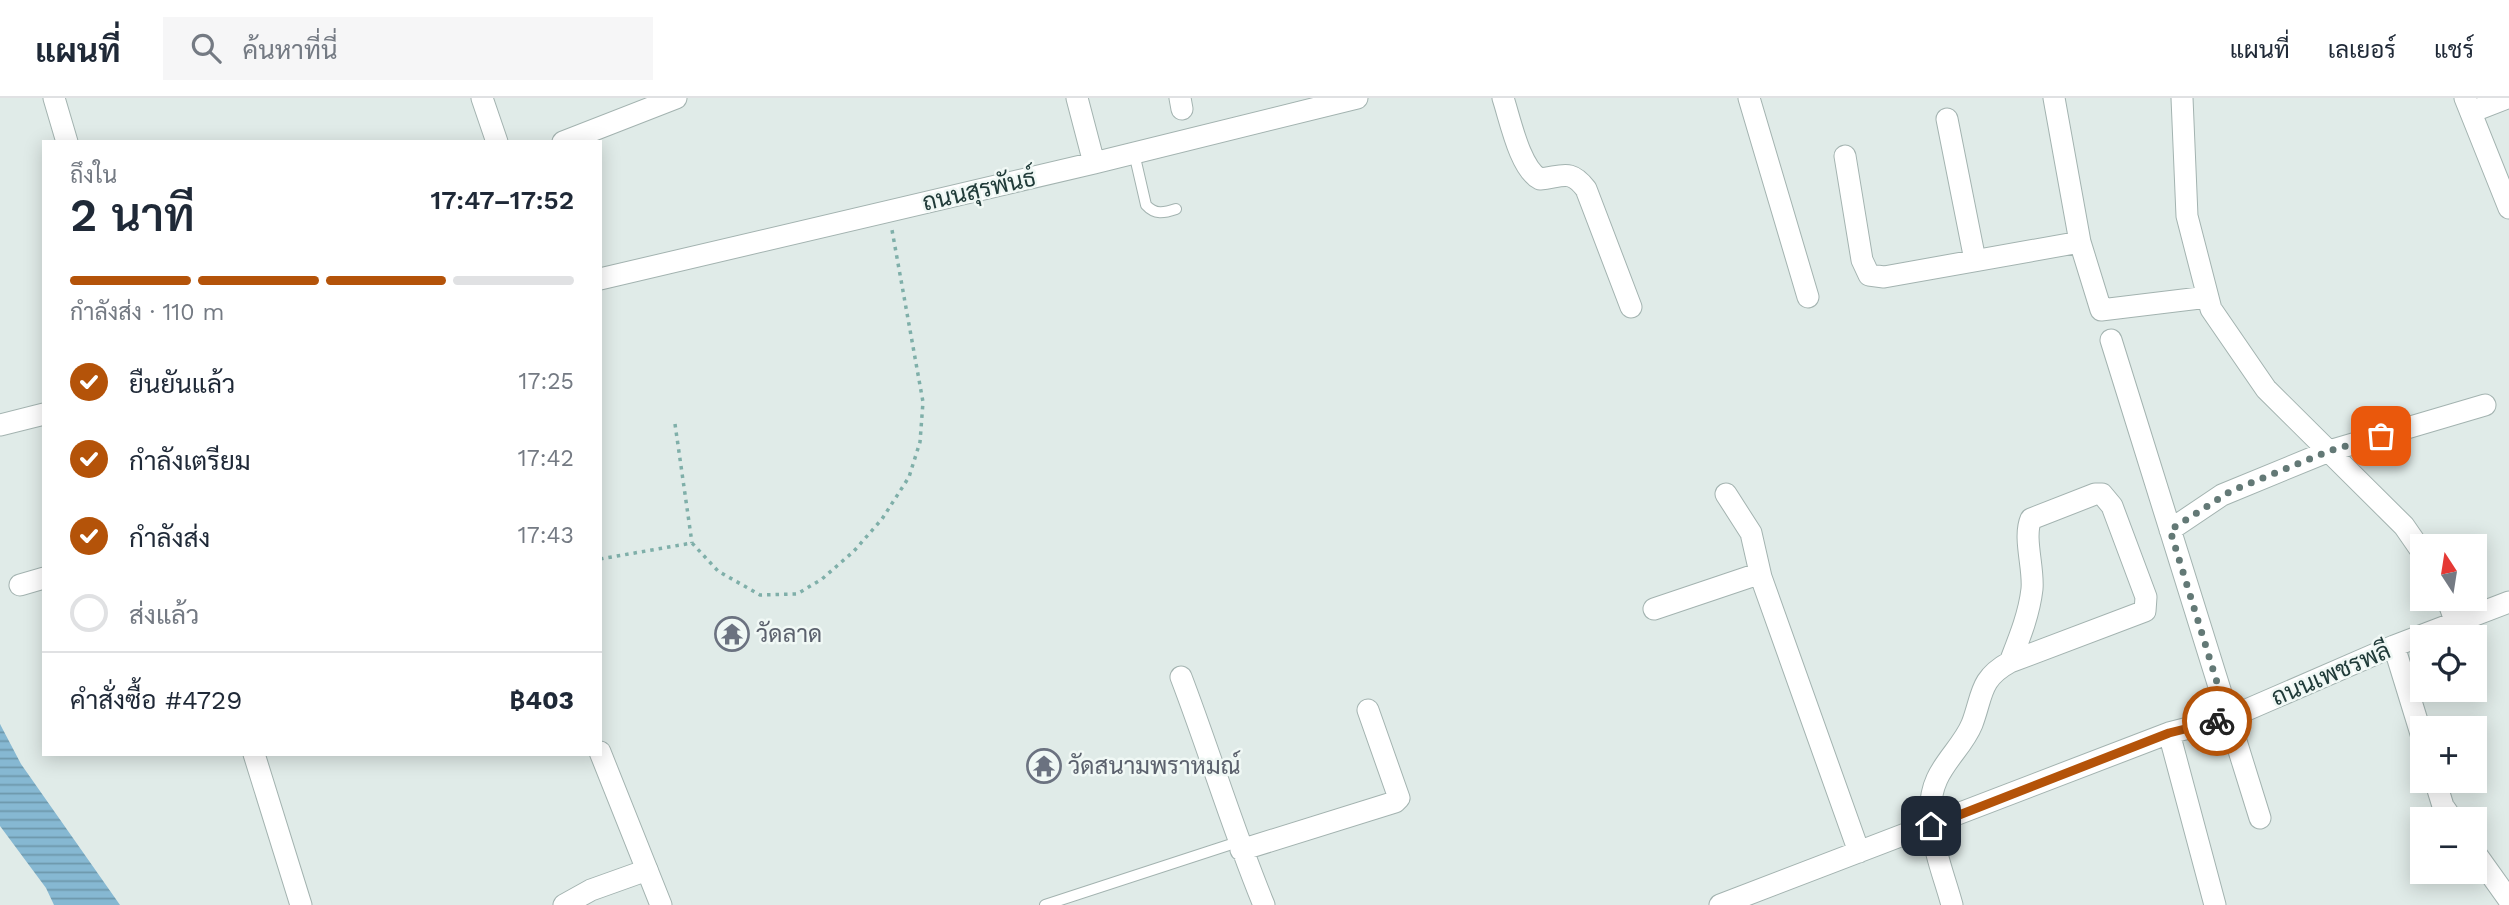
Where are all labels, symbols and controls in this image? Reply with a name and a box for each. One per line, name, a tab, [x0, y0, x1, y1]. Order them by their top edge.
search box	[163, 17, 653, 80]
icon: search	[187, 29, 225, 67]
text: แผนที่	[35, 31, 121, 70]
text: ค้นหาที่นี่	[243, 35, 338, 65]
text: แผนที่	[2230, 36, 2290, 64]
text: เลเยอร์	[2328, 36, 2396, 64]
text: แชร์	[2434, 36, 2474, 64]
street label: ถนนสุรพันธ์	[919, 161, 1039, 219]
text: ถึงใน	[70, 162, 117, 189]
text: 17:47–17:52	[430, 185, 574, 215]
text: 2 นาที	[70, 188, 195, 242]
text: กำลังส่ง · 110 m	[70, 299, 224, 326]
icon: check	[70, 363, 108, 401]
text: 17:25	[519, 368, 574, 395]
text: ยืนยันแล้ว	[129, 369, 235, 399]
pin	[2351, 406, 2411, 466]
icon: bag	[2362, 417, 2400, 455]
icon: check	[70, 440, 108, 478]
text: 17:42	[518, 445, 574, 472]
text: กำลังเตรียม	[129, 446, 251, 476]
icon: check	[70, 517, 108, 555]
text: 17:43	[518, 522, 574, 549]
text: กำลังส่ง	[129, 523, 210, 553]
north arrow	[2410, 534, 2487, 611]
map controls	[2410, 534, 2487, 884]
text: ส่งแล้ว	[129, 600, 199, 630]
temple icon: วัดลาด	[713, 615, 751, 653]
place label: วัดลาด	[756, 620, 822, 648]
button: locate	[2410, 625, 2487, 702]
street label: ถนนเพชรพลี	[2267, 635, 2395, 712]
text: คำสั่งซื้อ #4729	[70, 685, 242, 715]
text: ฿403	[510, 685, 574, 715]
courier	[2182, 686, 2252, 756]
icon: bike	[2198, 702, 2236, 740]
button: +	[2410, 716, 2487, 793]
temple icon: วัดสนามพราหมณ์	[1025, 747, 1063, 785]
place label: วัดสนามพราหมณ์	[1068, 750, 1241, 780]
pin	[1901, 796, 1961, 856]
icon: home	[1912, 807, 1950, 845]
button: −	[2410, 807, 2487, 884]

